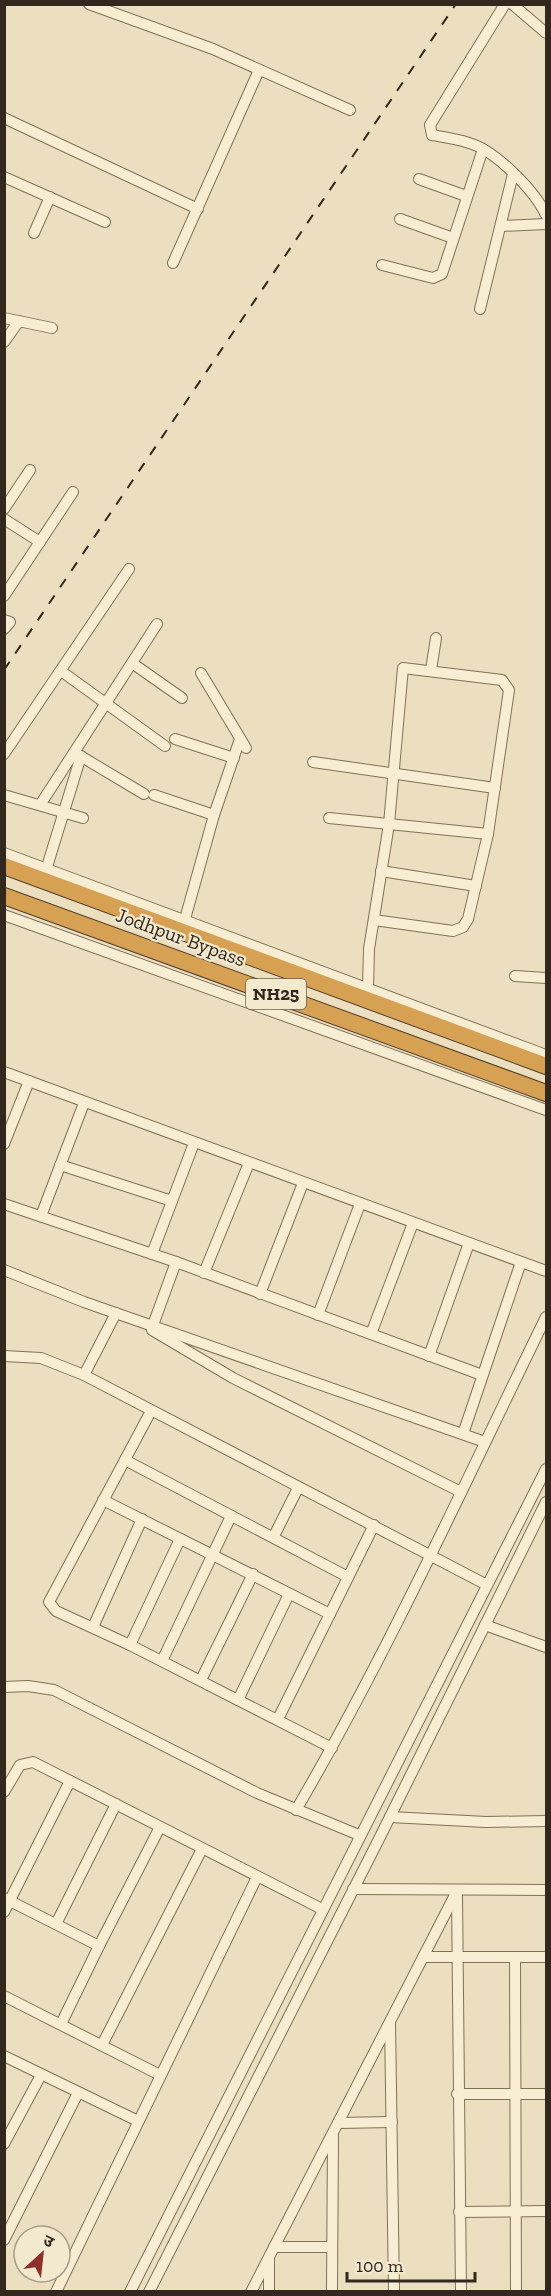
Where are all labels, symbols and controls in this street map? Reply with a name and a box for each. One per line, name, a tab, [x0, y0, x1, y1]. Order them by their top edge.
street label: Jodhpur Bypass	[113, 902, 249, 972]
road number: NH25	[246, 979, 306, 1009]
north arrow	[12, 2224, 72, 2284]
text: उ	[40, 2230, 58, 2252]
scale bar	[347, 2245, 474, 2283]
text: 100 m	[356, 2255, 404, 2277]

